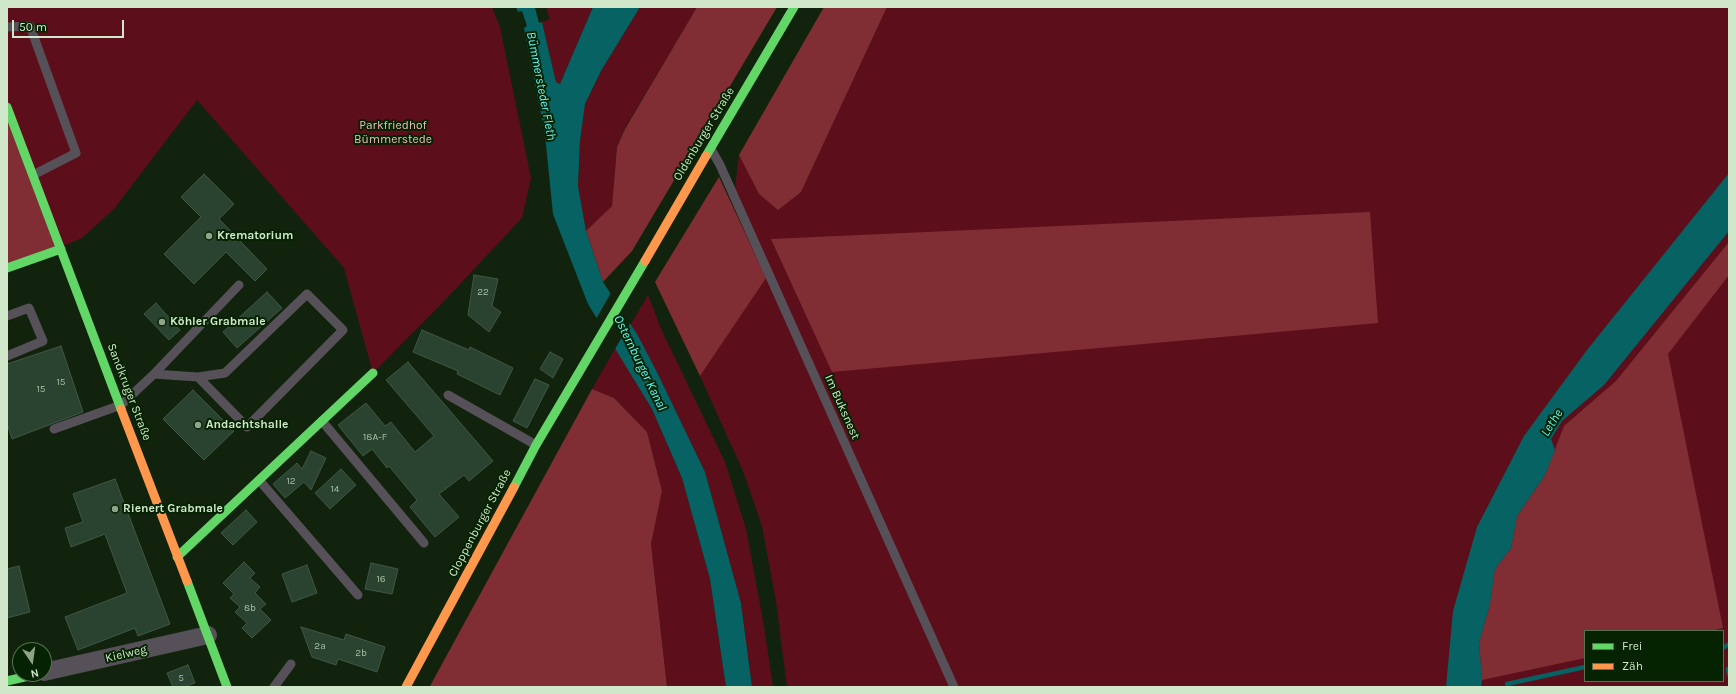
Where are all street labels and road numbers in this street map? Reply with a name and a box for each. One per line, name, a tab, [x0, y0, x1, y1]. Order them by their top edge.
street label: Oldenburger Straße	[670, 85, 738, 183]
street label: Sandkruger Straße	[104, 341, 154, 443]
street label: Im Buksnest	[821, 372, 863, 442]
street label: Cloppenburger Straße	[446, 467, 514, 579]
street label: Kielweg	[104, 642, 148, 666]

